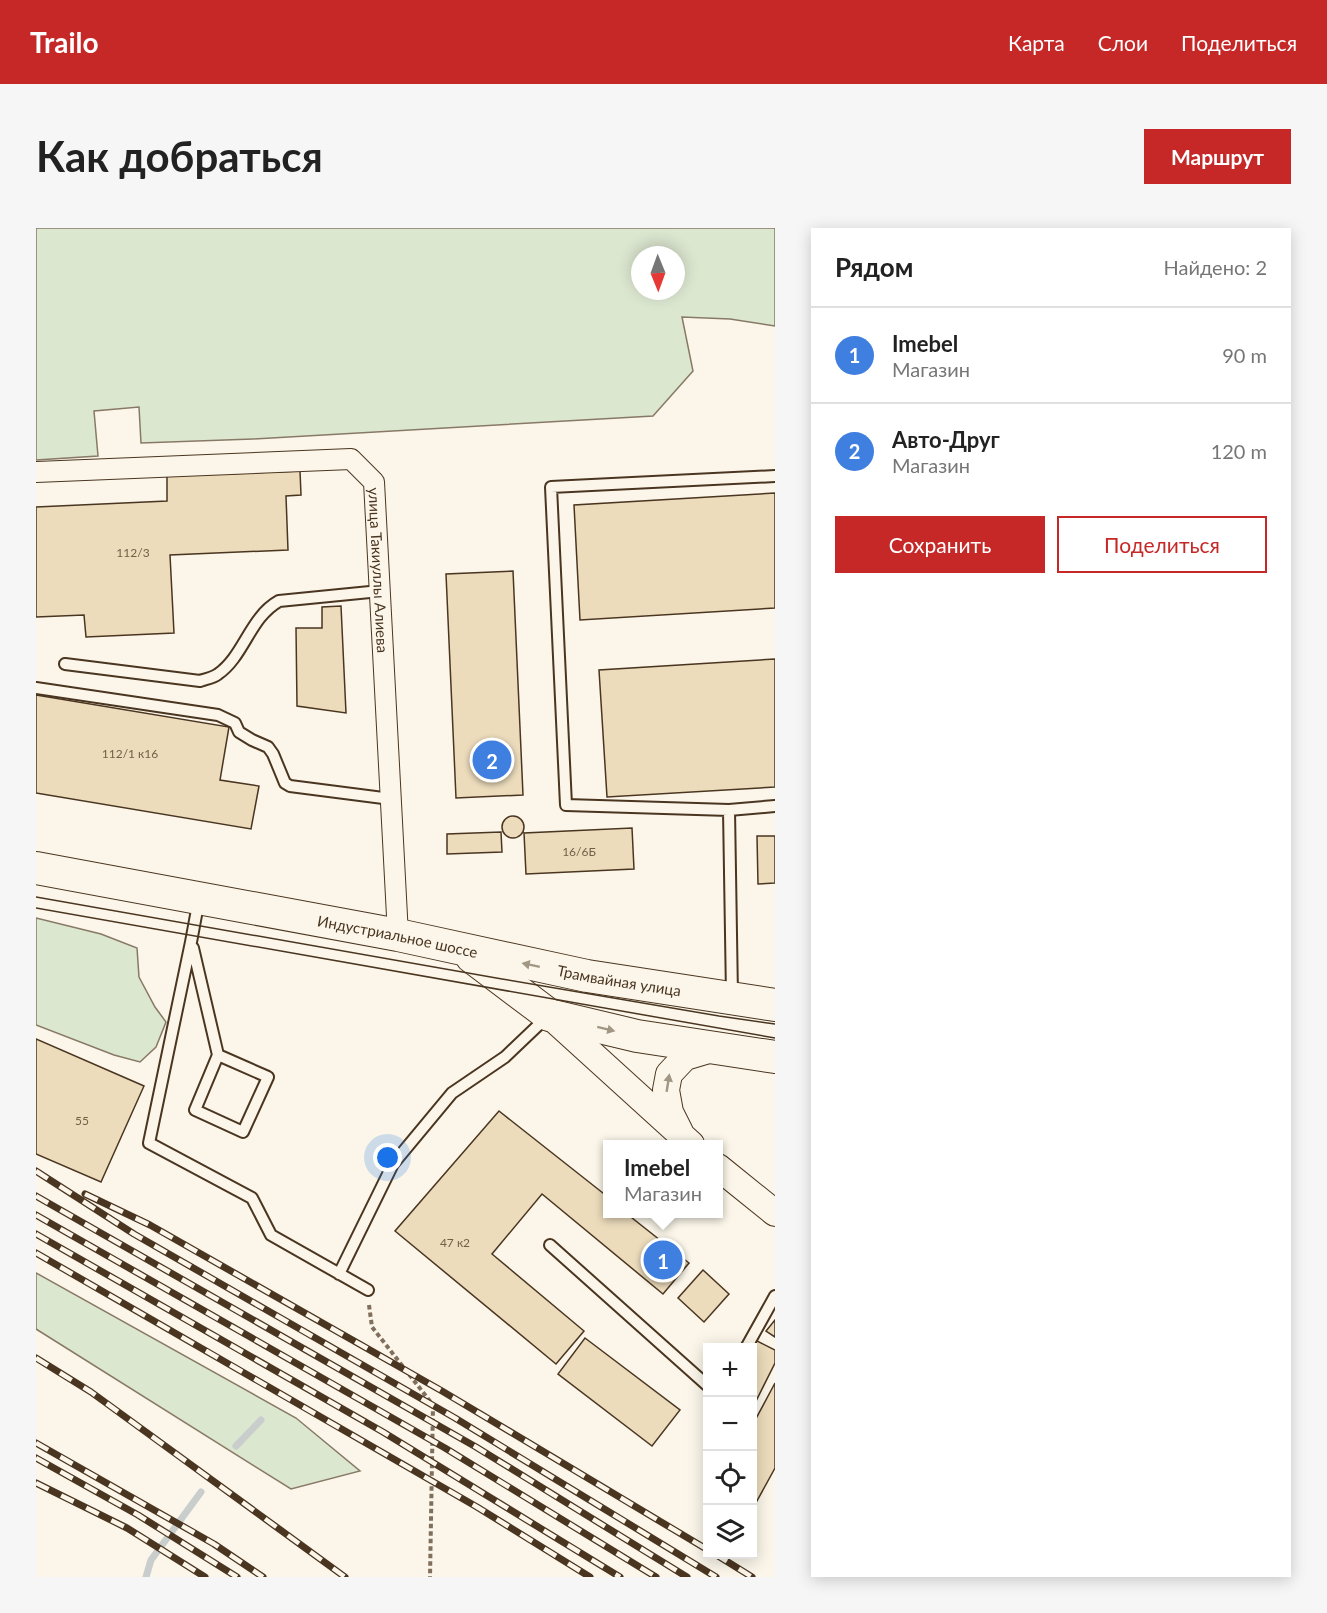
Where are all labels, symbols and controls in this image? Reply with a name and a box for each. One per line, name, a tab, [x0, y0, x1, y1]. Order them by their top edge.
text: Trailo	[30, 25, 99, 59]
text: Карта	[1008, 30, 1065, 55]
text: Слои	[1098, 30, 1148, 55]
text: Поделиться	[1181, 30, 1297, 55]
button: Маршрут	[1144, 129, 1291, 184]
text: Как добраться	[36, 131, 323, 181]
north arrow	[631, 246, 685, 300]
text: Рядом	[835, 251, 913, 283]
text: Найдено: 2	[1164, 255, 1267, 279]
text: Imebel	[892, 330, 958, 357]
text: 1	[849, 343, 860, 367]
text: 90 m	[1222, 343, 1267, 367]
text: Магазин	[892, 357, 970, 381]
text: Авто-Друг	[892, 426, 1000, 453]
text: 2	[849, 439, 860, 463]
text: 120 m	[1211, 439, 1267, 463]
text: Магазин	[892, 453, 970, 477]
street label: улица Такиуллы Алиева	[365, 487, 392, 653]
button: Сохранить	[835, 516, 1045, 573]
button: Поделиться	[1057, 516, 1267, 573]
house number: 112/3	[116, 545, 150, 560]
pin: 2	[472, 738, 512, 782]
house number: 112/1 к16	[102, 746, 158, 761]
house number: 16/6Б	[562, 844, 596, 859]
street label: Индустриальное шоссе	[316, 911, 480, 961]
one-way arrow	[521, 960, 540, 969]
street label: Трамвайная улица	[556, 961, 682, 999]
one-way arrow	[597, 1024, 615, 1034]
one-way arrow	[664, 1073, 673, 1092]
house number: 55	[75, 1113, 89, 1128]
popup	[603, 1140, 723, 1218]
your location	[373, 1143, 402, 1172]
text: Imebel	[624, 1154, 690, 1181]
text: Магазин	[624, 1181, 702, 1205]
house number: 47 к2	[440, 1235, 470, 1250]
pin: 1	[644, 1238, 682, 1282]
map controls	[703, 1343, 757, 1559]
button: +	[703, 1343, 757, 1397]
button: −	[703, 1397, 757, 1451]
button: locate	[703, 1451, 757, 1505]
button: layers	[703, 1505, 757, 1559]

